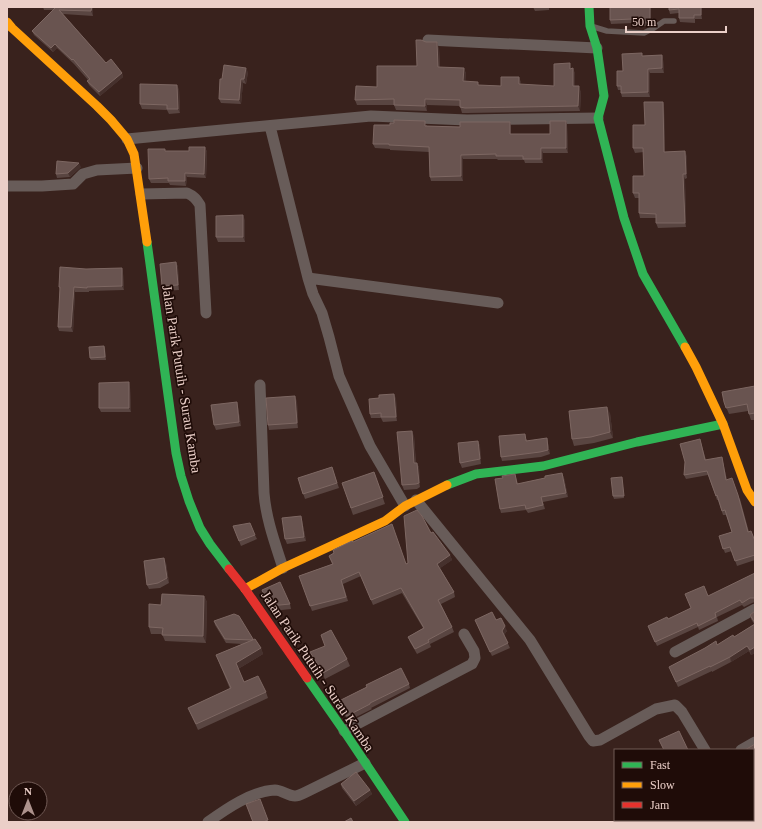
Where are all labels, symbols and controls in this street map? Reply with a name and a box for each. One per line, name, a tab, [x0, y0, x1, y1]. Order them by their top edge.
scale bar	[626, 8, 726, 34]
text: 50 m	[632, 15, 657, 29]
street label: Jalan Parik Putuih - Surau Kamba	[159, 284, 204, 475]
street label: Jalan Parik Putuih - Surau Kamba	[258, 588, 377, 755]
legend	[614, 749, 754, 821]
text: Fast	[650, 758, 671, 772]
text: Slow	[650, 778, 675, 792]
north arrow	[8, 781, 48, 821]
text: N	[24, 785, 32, 797]
text: Jam	[650, 798, 670, 812]

